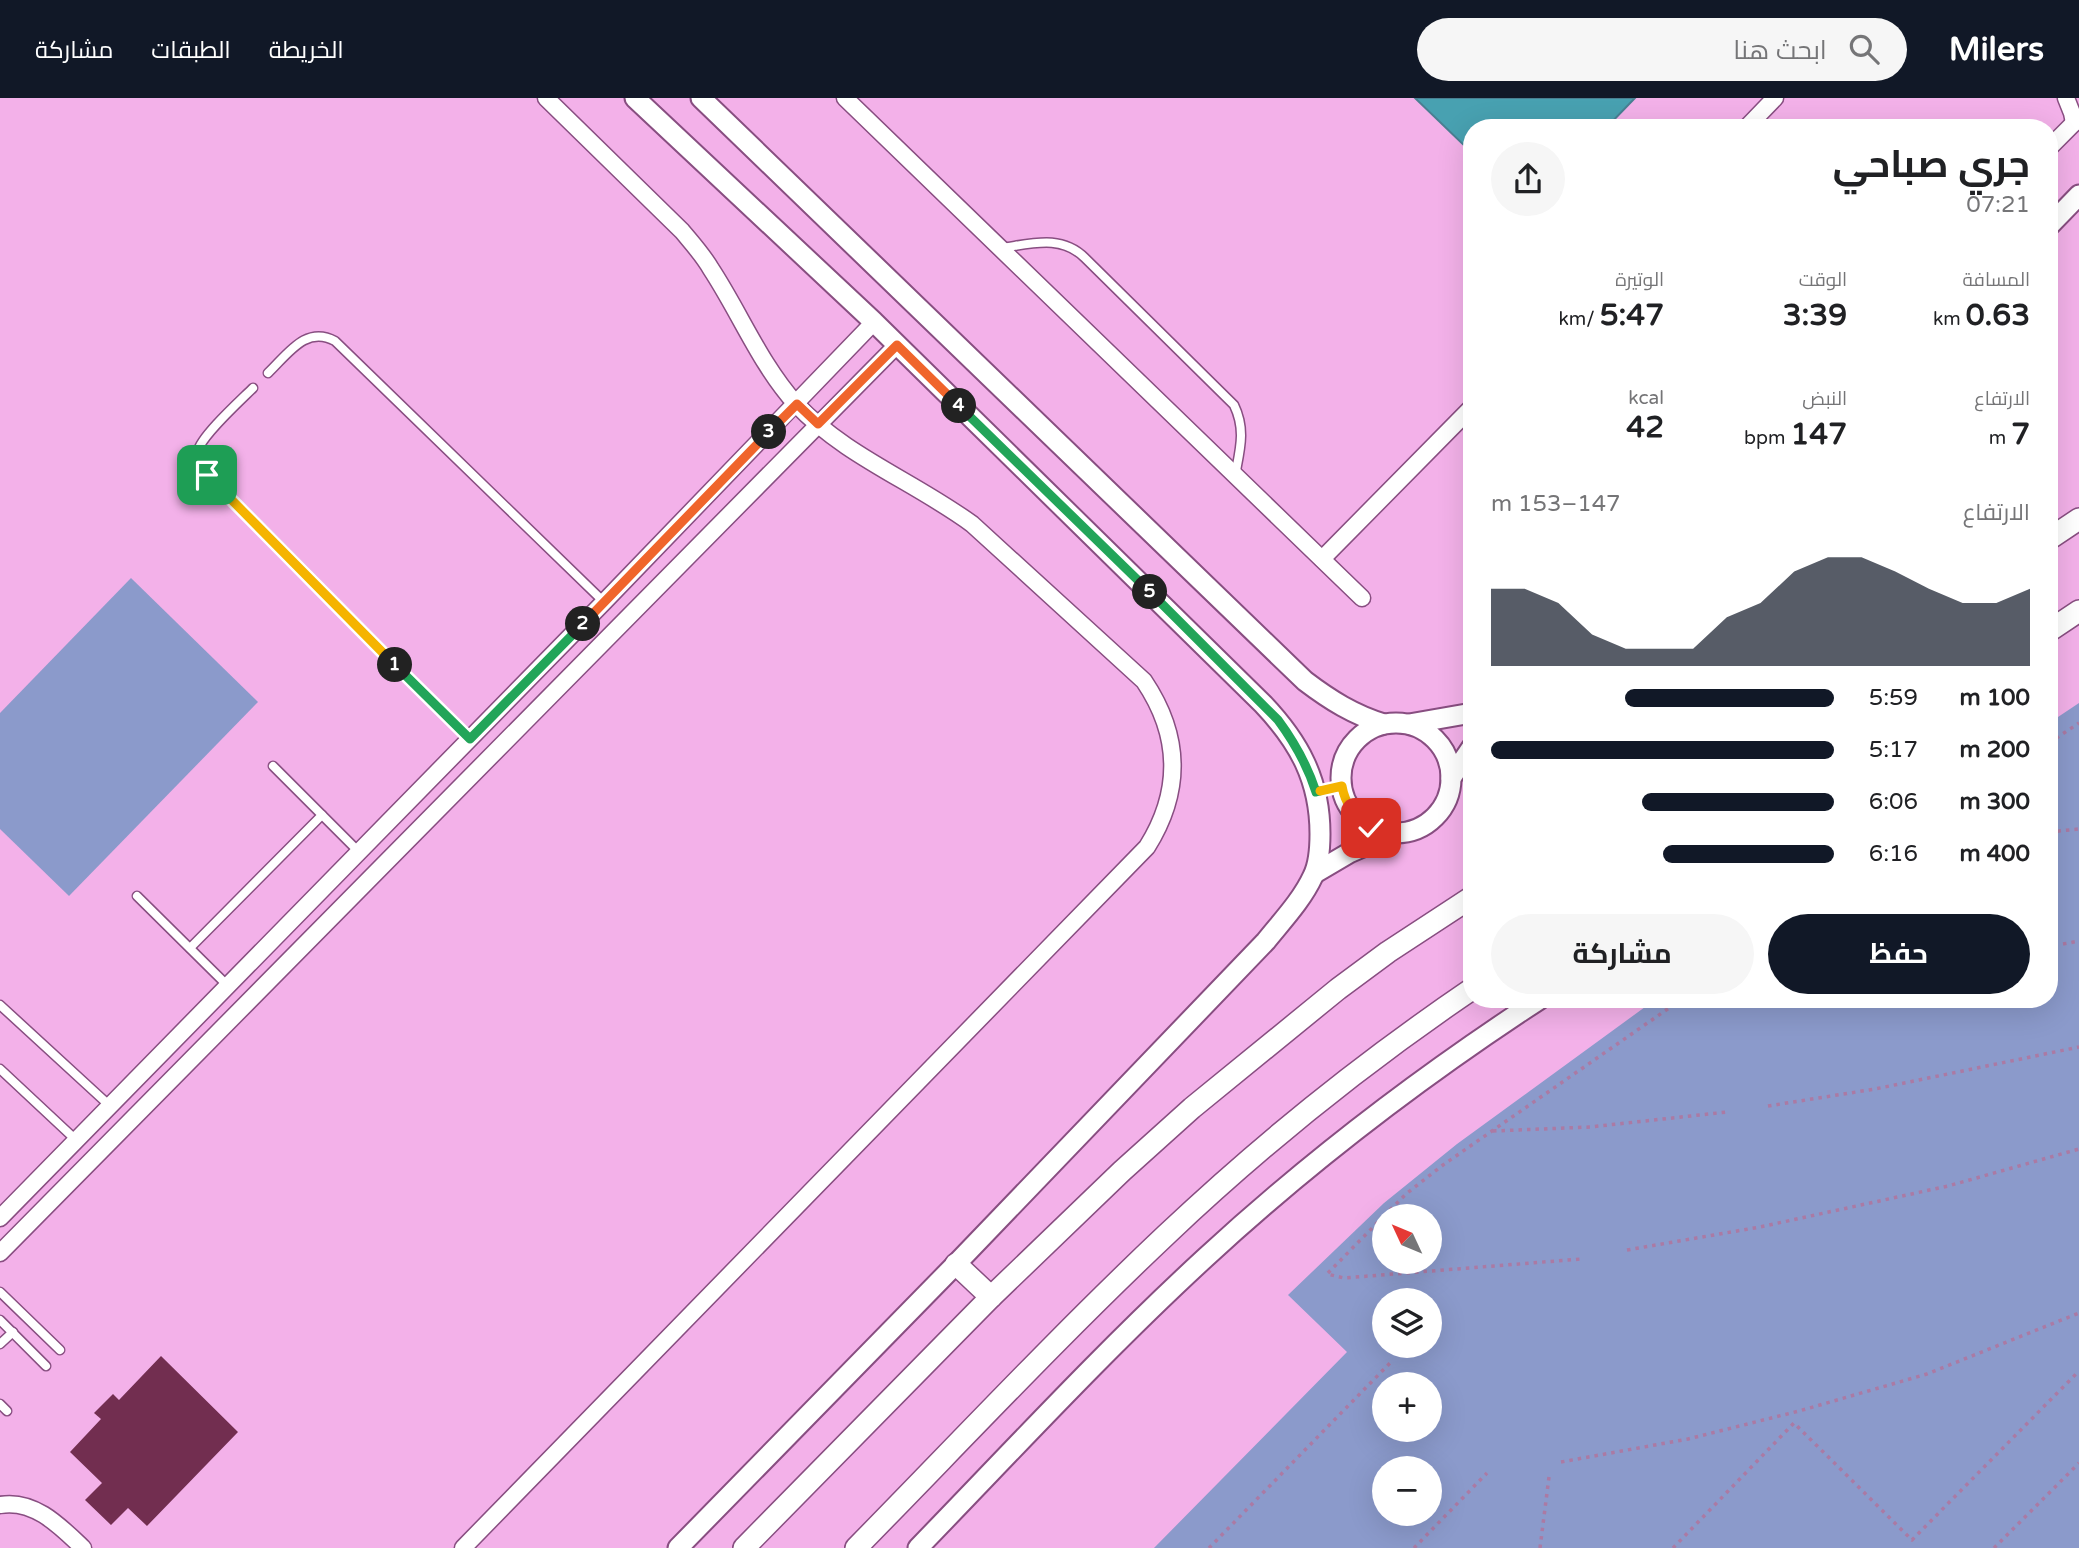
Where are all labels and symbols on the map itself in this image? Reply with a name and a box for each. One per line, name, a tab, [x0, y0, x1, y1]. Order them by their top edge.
pin: 4	[942, 388, 976, 424]
pin: 3	[752, 414, 786, 450]
pin	[177, 445, 237, 505]
pin: 5	[1132, 574, 1168, 610]
pin: 2	[566, 606, 600, 642]
pin: 1	[378, 648, 412, 682]
pin	[1341, 798, 1401, 858]
north arrow	[1372, 1204, 1442, 1274]

